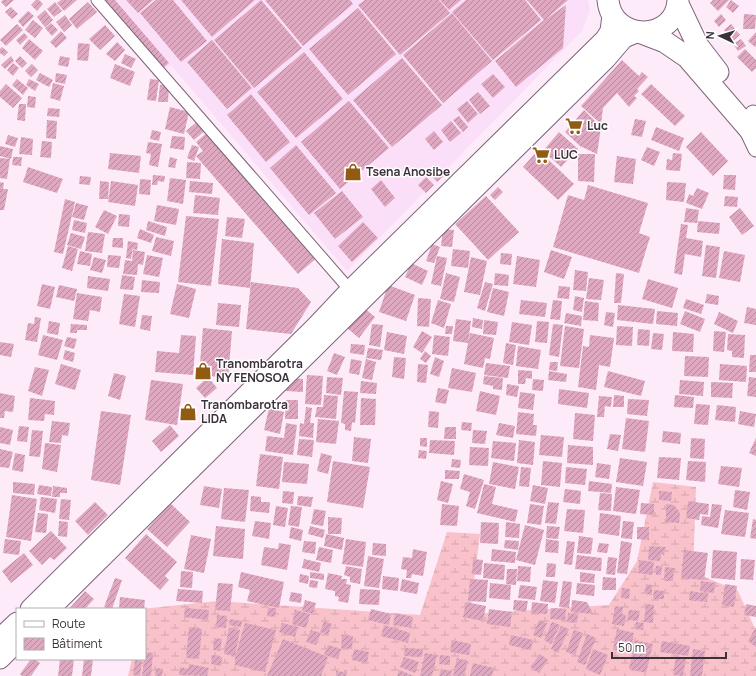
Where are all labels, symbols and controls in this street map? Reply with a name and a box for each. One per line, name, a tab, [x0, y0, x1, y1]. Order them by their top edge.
north arrow	[700, 16, 740, 56]
text: N	[702, 31, 717, 40]
supermarket icon: Luc	[564, 116, 584, 136]
place label: Luc	[587, 117, 608, 134]
supermarket icon: LUC	[531, 145, 551, 165]
place label: LUC	[554, 146, 578, 163]
shop icon: Tsena Anosibe	[343, 162, 363, 182]
place label: Tsena Anosibe	[366, 163, 450, 180]
place label: Tranombarotra NY FENOSOA	[216, 355, 303, 386]
shop icon: Tranombarotra NY FENOSOA	[193, 361, 213, 381]
place label: Tranombarotra LIDA	[201, 396, 288, 427]
shop icon: Tranombarotra LIDA	[178, 402, 198, 422]
legend	[16, 608, 146, 660]
text: Route	[52, 615, 85, 632]
scale bar	[612, 634, 726, 660]
text: Bâtiment	[52, 635, 103, 652]
text: 50 m	[618, 639, 645, 656]

